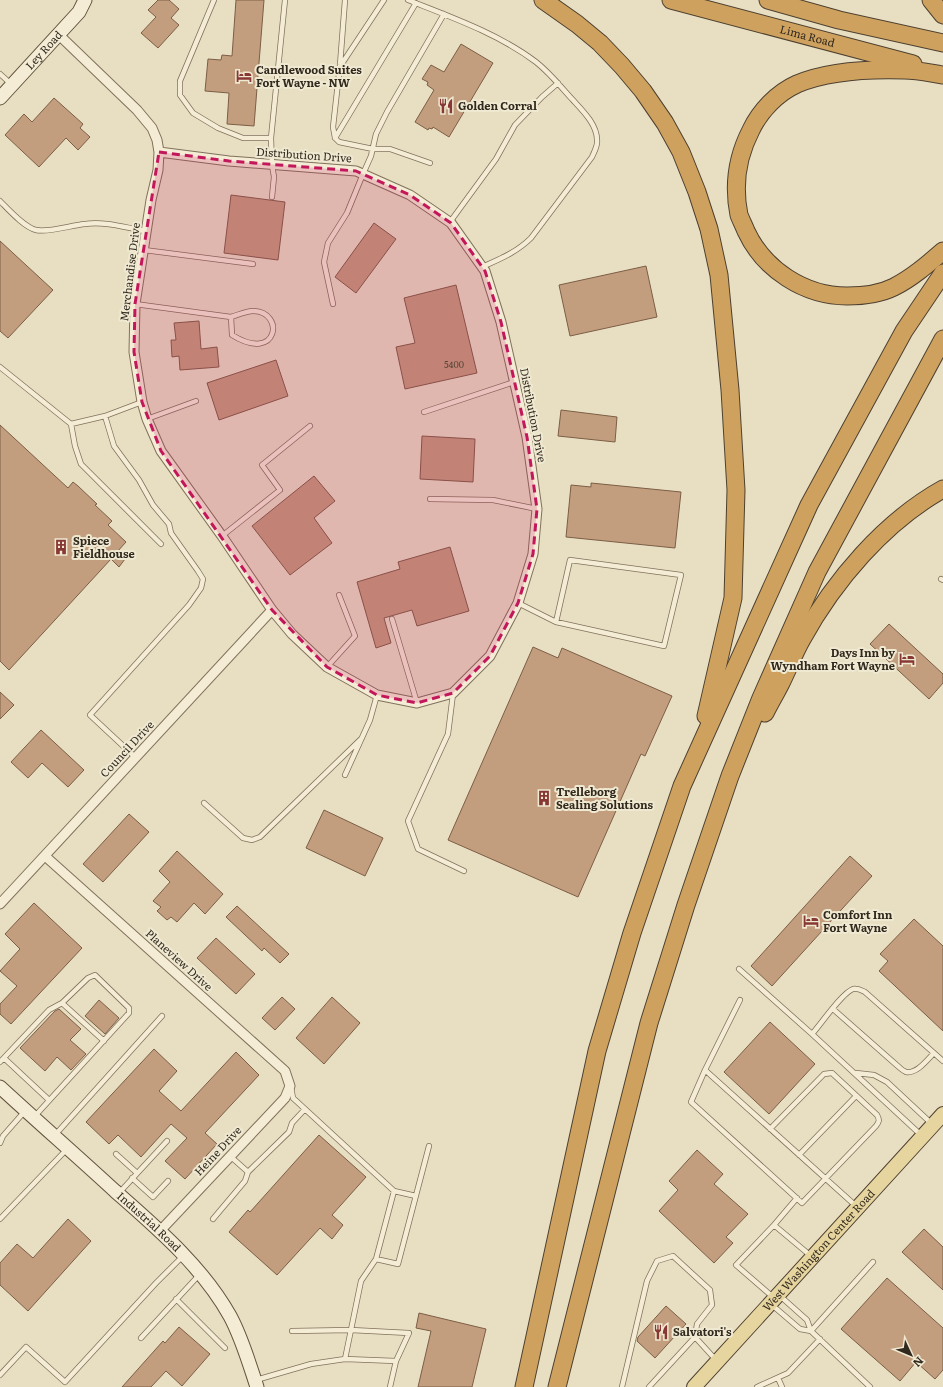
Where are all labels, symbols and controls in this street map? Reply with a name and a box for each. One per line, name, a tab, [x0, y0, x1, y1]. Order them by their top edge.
street label: Lima Road	[778, 20, 837, 50]
street label: Ley Road	[21, 26, 65, 72]
place label: Candlewood Suites Fort Wayne - NW	[256, 61, 362, 90]
hotel icon: Candlewood Suites Fort Wayne - NW	[235, 67, 253, 85]
restaurant icon: Golden Corral	[437, 97, 455, 115]
place label: Golden Corral	[458, 97, 537, 113]
street label: Distribution Drive	[256, 143, 353, 165]
street label: Merchandise Drive	[115, 221, 143, 322]
house number: 5400	[444, 357, 464, 371]
street label: Distribution Drive	[517, 366, 551, 464]
place label: Spiece Fieldhouse	[73, 532, 135, 561]
building icon: Spiece Fieldhouse	[52, 538, 70, 556]
place label: Days Inn by Wyndham Fort Wayne	[770, 644, 895, 673]
hotel icon: Days Inn by Wyndham Fort Wayne	[898, 650, 916, 668]
street label: Council Drive	[96, 716, 157, 780]
place label: Trelleborg Sealing Solutions	[556, 783, 653, 812]
building icon: Trelleborg Sealing Solutions	[535, 789, 553, 807]
place label: Comfort Inn Fort Wayne	[823, 906, 893, 935]
hotel icon: Comfort Inn Fort Wayne	[802, 912, 820, 930]
street label: Planeview Drive	[143, 925, 217, 994]
street label: Heine Drive	[190, 1122, 245, 1179]
street label: West Washington Center Road	[758, 1185, 878, 1314]
street label: Industrial Road	[114, 1188, 185, 1255]
restaurant icon: Salvatori's	[652, 1323, 670, 1341]
place label: Salvatori's	[673, 1323, 732, 1339]
north arrow	[891, 1335, 931, 1375]
text: N	[910, 1354, 928, 1372]

